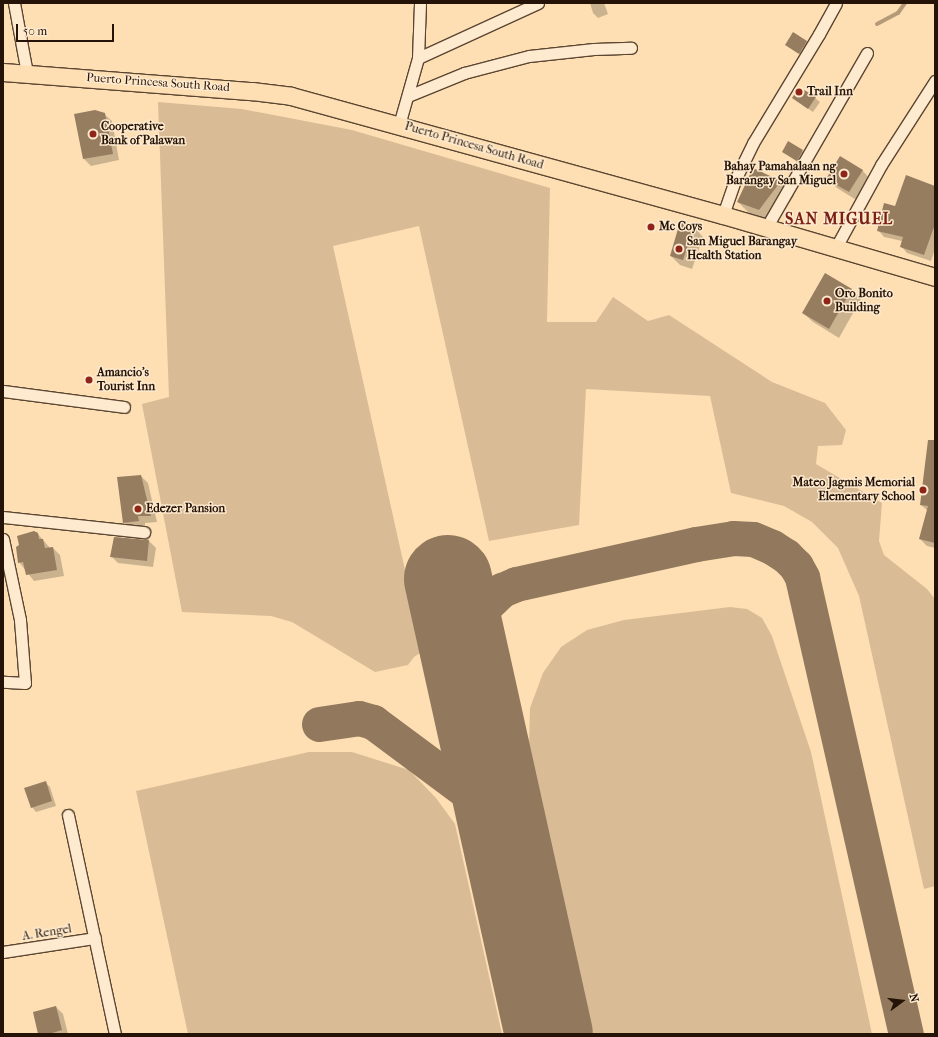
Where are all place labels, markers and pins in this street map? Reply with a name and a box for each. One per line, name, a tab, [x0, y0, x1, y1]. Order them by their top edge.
place label: Trail Inn	[807, 85, 853, 99]
marker: Trail Inn	[794, 87, 804, 97]
place label: Cooperative Bank of Palawan	[101, 120, 185, 148]
marker: Cooperative Bank of Palawan	[88, 129, 98, 139]
place label: Bahay Pamahalaan ng Barangay San Miguel	[724, 160, 836, 188]
marker: Bahay Pamahalaan ng Barangay San Miguel	[839, 169, 849, 179]
place label: Mc Coys	[659, 220, 702, 234]
marker: Mc Coys	[646, 222, 656, 232]
place label: San Miguel Barangay Health Station	[687, 235, 797, 263]
marker: San Miguel Barangay Health Station	[674, 244, 684, 254]
place label: Oro Bonito Building	[835, 287, 893, 315]
marker: Oro Bonito Building	[822, 296, 832, 306]
place label: Amancio's Tourist Inn	[97, 366, 155, 394]
marker: Amancio's Tourist Inn	[84, 375, 94, 385]
place label: Mateo Jagmis Memorial Elementary School	[793, 476, 915, 504]
marker: Mateo Jagmis Memorial Elementary School	[918, 485, 928, 495]
place label: Edezer Pansion	[146, 502, 225, 516]
marker: Edezer Pansion	[133, 504, 143, 514]

